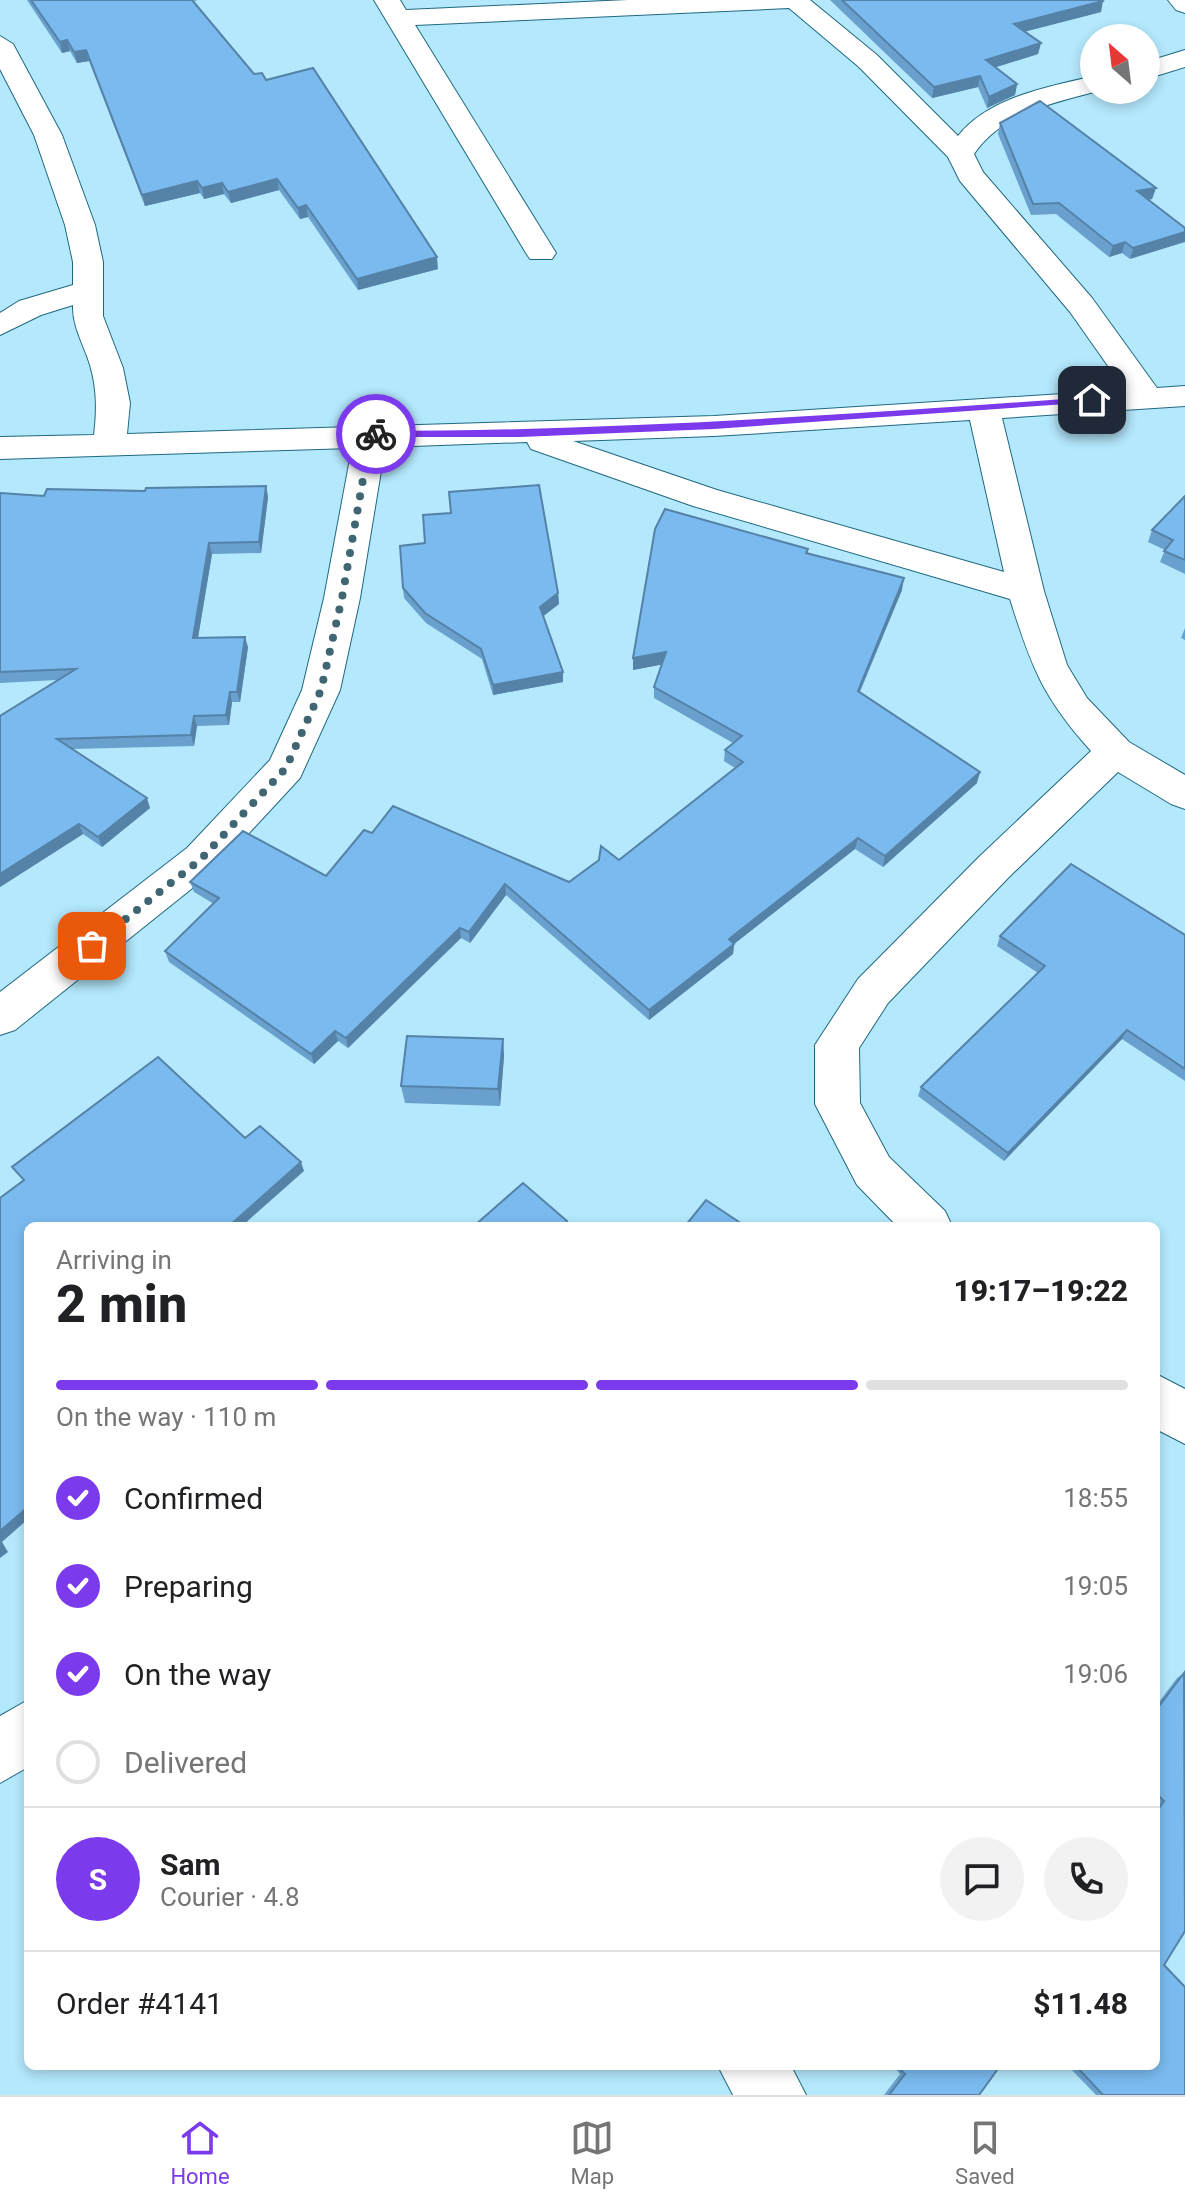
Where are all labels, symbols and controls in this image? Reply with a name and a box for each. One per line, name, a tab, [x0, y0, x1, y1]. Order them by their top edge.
north arrow	[1080, 24, 1160, 104]
map controls	[1080, 24, 1160, 104]
pin	[1058, 366, 1126, 434]
icon: home	[1070, 378, 1114, 422]
courier	[336, 394, 416, 474]
icon: bike	[354, 412, 398, 456]
pin	[58, 912, 126, 980]
icon: bag	[70, 924, 114, 968]
text: Arriving in	[56, 1245, 172, 1275]
text: 19:17–19:22	[953, 1273, 1128, 1308]
text: 2 min	[56, 1274, 187, 1335]
text: On the way · 110 m	[56, 1402, 276, 1432]
icon: check	[56, 1476, 100, 1520]
text: Confirmed	[124, 1481, 263, 1516]
text: 18:55	[1063, 1483, 1128, 1513]
icon: check	[56, 1564, 100, 1608]
text: Preparing	[124, 1569, 253, 1604]
text: 19:05	[1063, 1571, 1128, 1601]
icon: check	[56, 1652, 100, 1696]
text: On the way	[124, 1657, 271, 1692]
text: 19:06	[1063, 1659, 1128, 1689]
text: Delivered	[124, 1745, 247, 1780]
button: chat	[940, 1837, 1024, 1921]
button: phone	[1044, 1837, 1128, 1921]
text: Sam	[160, 1847, 221, 1882]
text: S	[89, 1862, 107, 1897]
text: Courier · 4.8	[160, 1882, 300, 1912]
text: Order #4141	[56, 1986, 223, 2021]
text: $11.48	[1033, 1986, 1128, 2021]
tab: Home	[170, 2116, 230, 2189]
tab: Map	[570, 2116, 614, 2189]
tab: Saved	[955, 2116, 1015, 2189]

